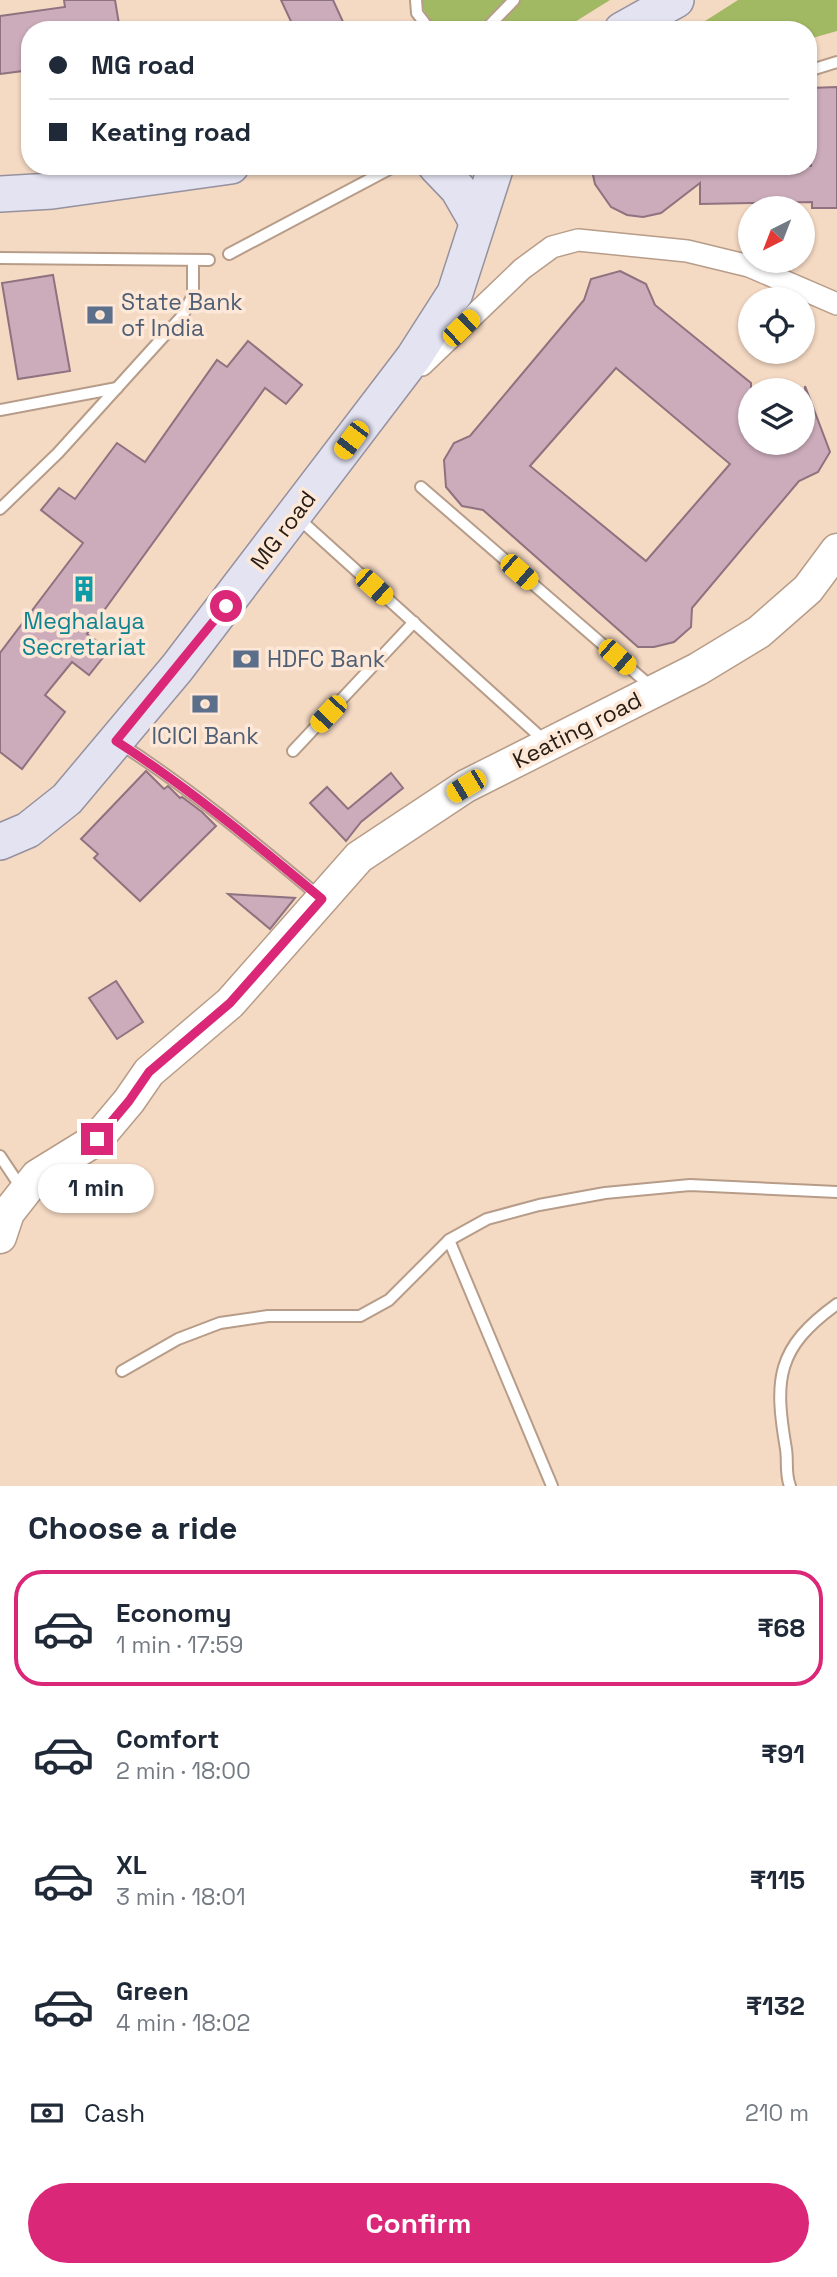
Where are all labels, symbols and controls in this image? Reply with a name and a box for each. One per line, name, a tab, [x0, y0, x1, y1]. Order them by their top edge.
text: MG road	[91, 48, 195, 82]
text: Keating road	[91, 115, 251, 149]
north arrow	[738, 196, 816, 273]
map controls	[738, 196, 815, 455]
place label: State Bank of India	[121, 287, 243, 343]
button: locate	[738, 287, 815, 364]
bank icon: State Bank of India	[85, 300, 115, 330]
car	[439, 306, 484, 350]
button: layers	[738, 378, 815, 455]
car	[330, 417, 373, 463]
street label: MG road	[244, 485, 322, 575]
car	[497, 550, 542, 594]
car	[352, 565, 397, 609]
building icon: Meghalaya Secretariat	[69, 574, 99, 604]
route start	[210, 590, 242, 622]
place label: Meghalaya Secretariat	[22, 606, 146, 662]
car	[595, 635, 640, 679]
bank icon: HDFC Bank	[231, 644, 261, 674]
place label: HDFC Bank	[267, 644, 385, 674]
street label: Keating road	[507, 685, 647, 775]
bank icon: ICICI Bank	[190, 689, 220, 719]
car	[306, 691, 351, 737]
place label: ICICI Bank	[151, 721, 259, 751]
car	[443, 766, 490, 806]
route end	[81, 1123, 113, 1155]
callout: 1 min	[39, 1164, 155, 1212]
text: 1 min	[68, 1173, 124, 1203]
text: Choose a ride	[28, 1508, 238, 1548]
text: Economy	[116, 1596, 232, 1630]
icon: car	[32, 1597, 95, 1660]
text: ₹68	[757, 1611, 805, 1645]
text: 1 min · 17:59	[116, 1630, 243, 1660]
text: Comfort	[116, 1722, 219, 1756]
icon: car	[32, 1723, 95, 1786]
text: ₹91	[761, 1737, 805, 1771]
text: 2 min · 18:00	[116, 1756, 251, 1786]
text: XL	[116, 1848, 147, 1882]
icon: car	[32, 1849, 95, 1912]
text: ₹115	[750, 1863, 805, 1897]
text: 3 min · 18:01	[116, 1882, 246, 1912]
text: Green	[116, 1974, 189, 2008]
icon: car	[32, 1975, 95, 2038]
text: ₹132	[746, 1989, 805, 2023]
text: 4 min · 18:02	[116, 2008, 250, 2038]
icon: cash	[28, 2094, 66, 2132]
text: Cash	[84, 2096, 145, 2130]
text: 210 m	[745, 2098, 809, 2128]
button: Confirm	[28, 2183, 809, 2263]

